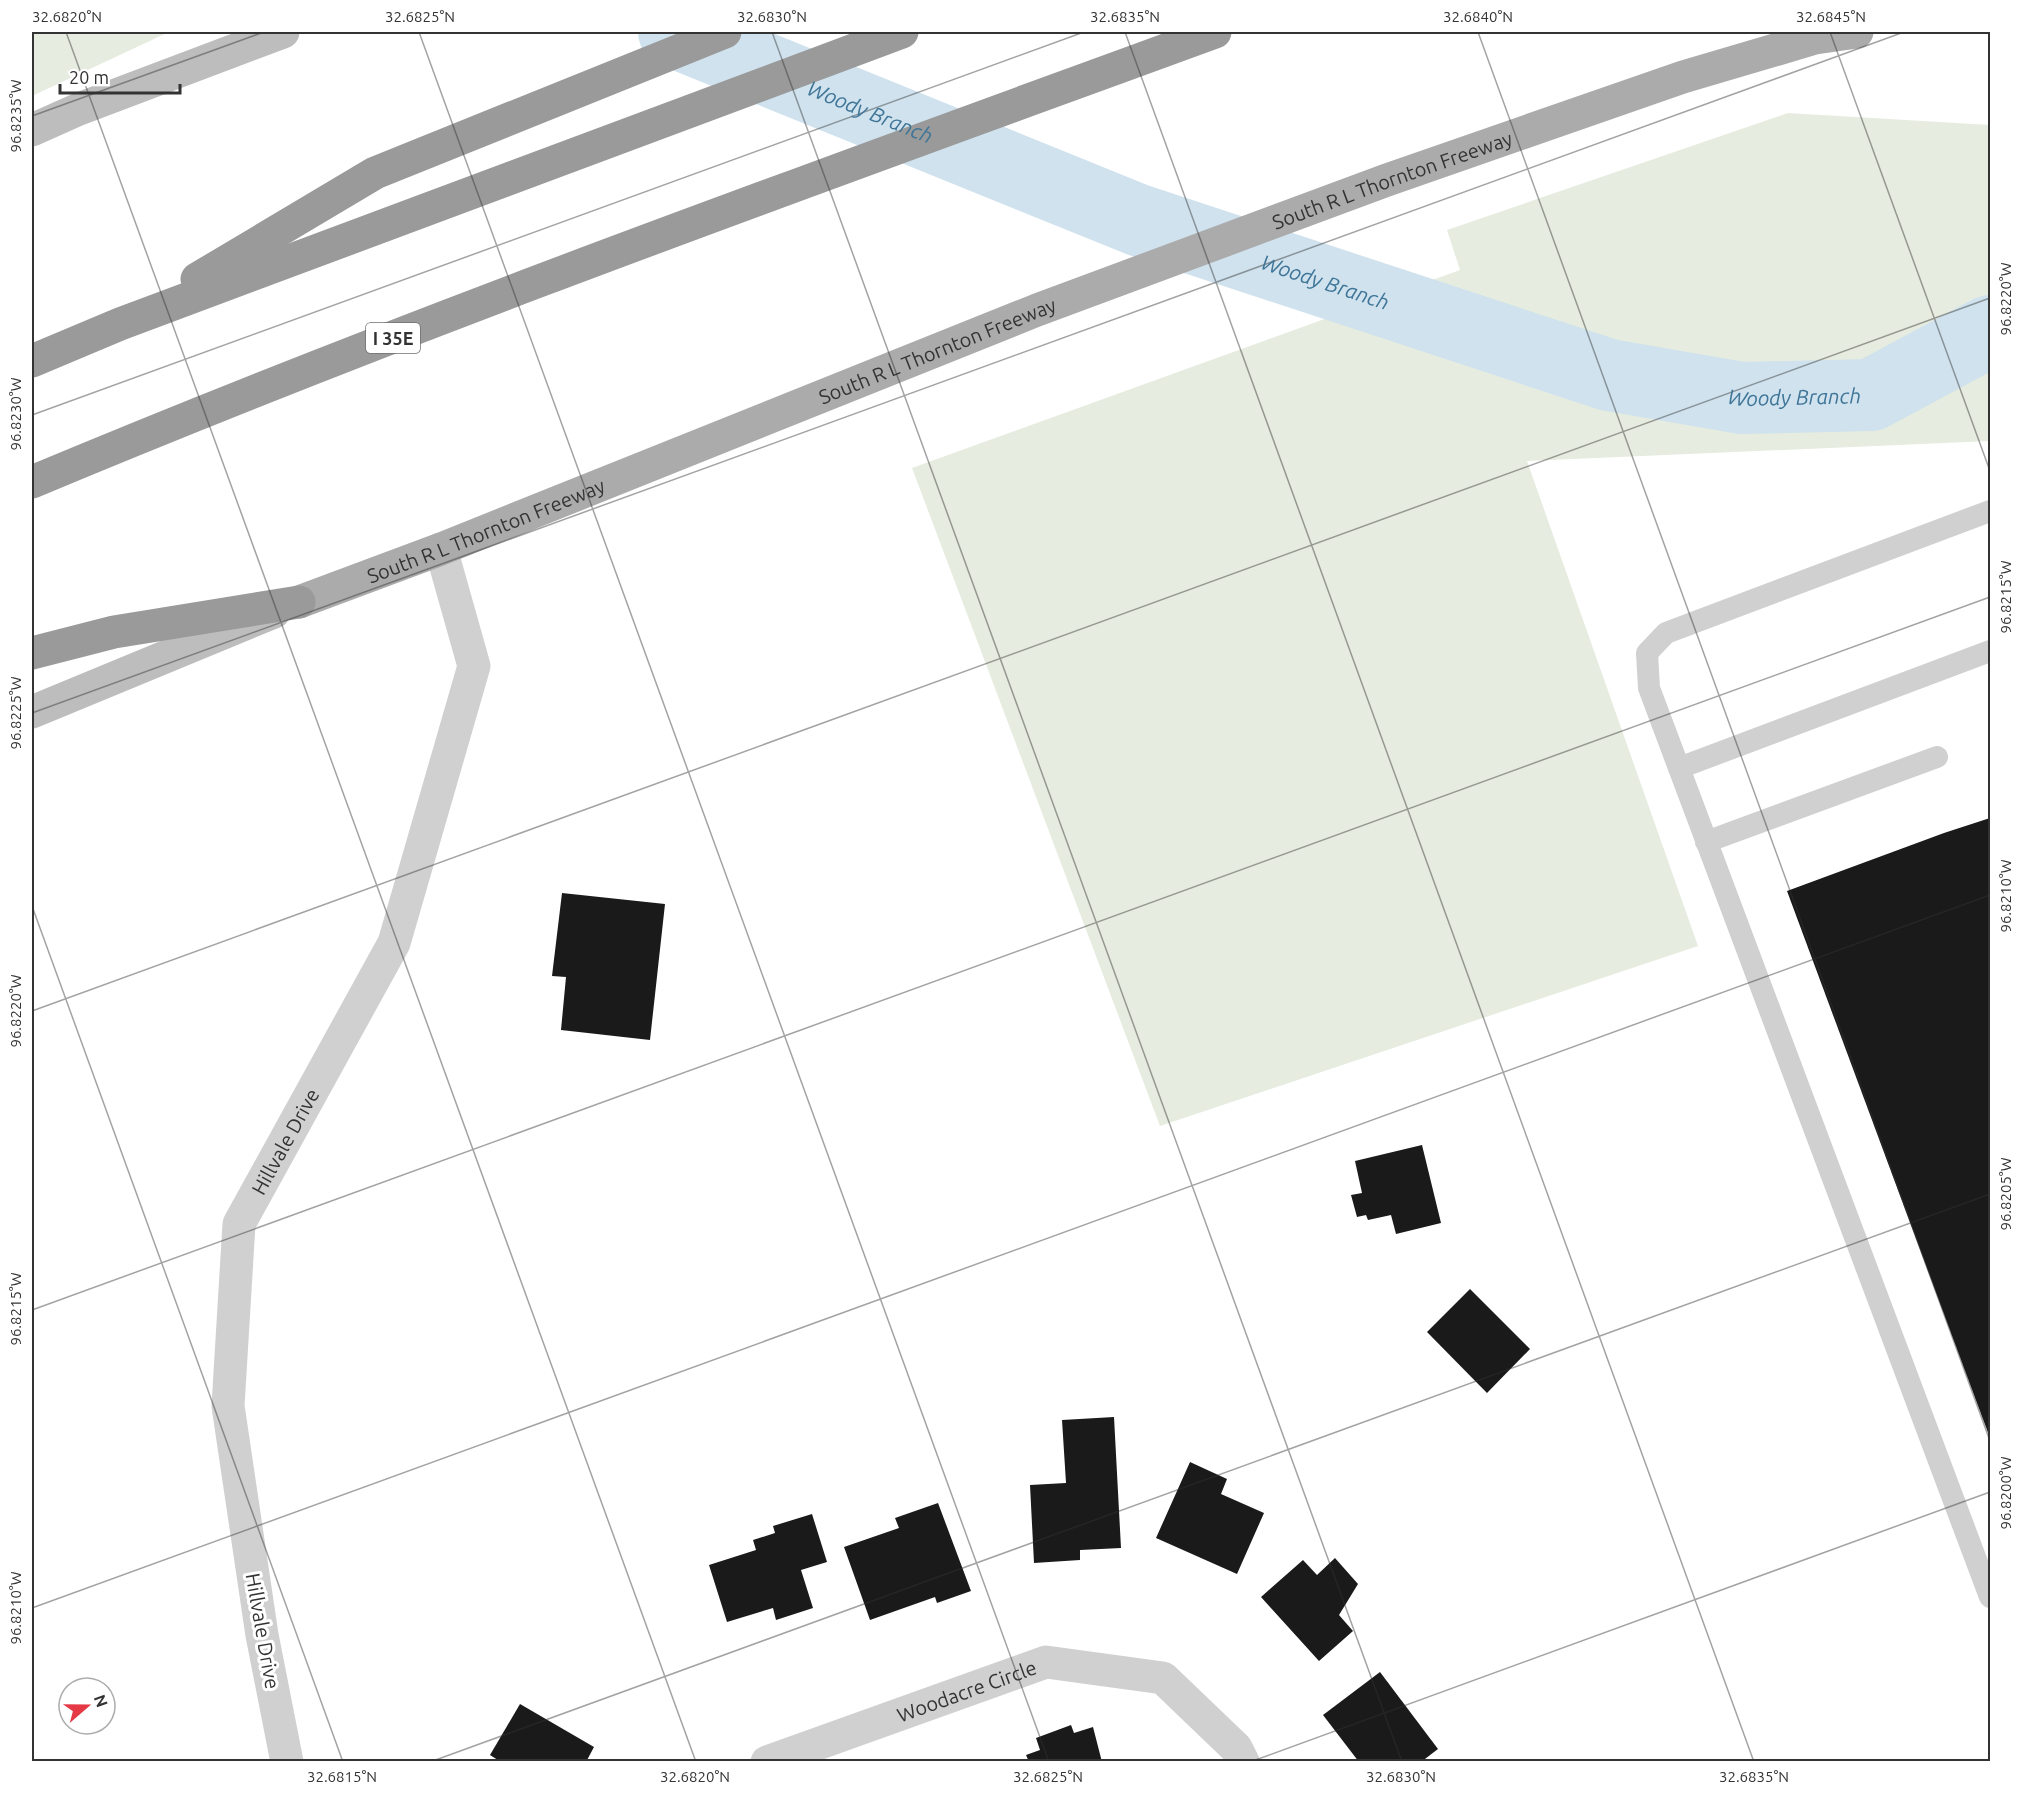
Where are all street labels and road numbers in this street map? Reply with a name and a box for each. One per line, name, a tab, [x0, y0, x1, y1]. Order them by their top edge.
street label: South R L Thornton Freeway	[1269, 126, 1515, 233]
street label: South R L Thornton Freeway	[815, 292, 1059, 408]
road number: I 35E	[366, 323, 420, 353]
street label: South R L Thornton Freeway	[364, 473, 608, 587]
street label: Hillvale Drive	[246, 1084, 323, 1198]
street label: Hillvale Drive	[241, 1571, 285, 1691]
street label: Woodacre Circle	[894, 1655, 1039, 1726]

